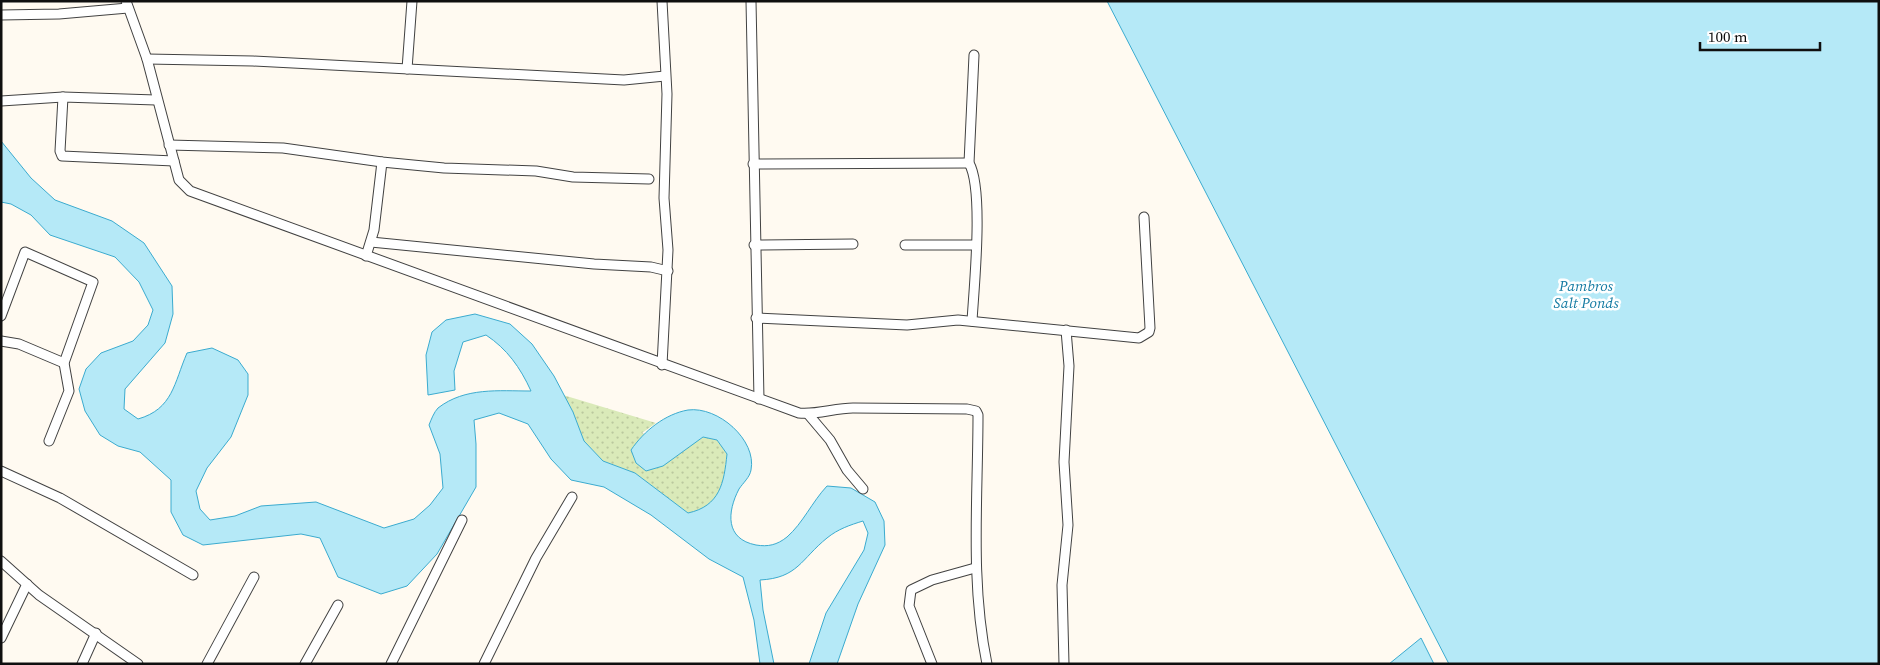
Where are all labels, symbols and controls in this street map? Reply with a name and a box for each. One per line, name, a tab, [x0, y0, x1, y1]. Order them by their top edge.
scale bar	[1700, 20, 1820, 52]
text: 100 m	[1708, 26, 1748, 47]
water label: Pambros Salt Ponds	[1553, 275, 1619, 313]

